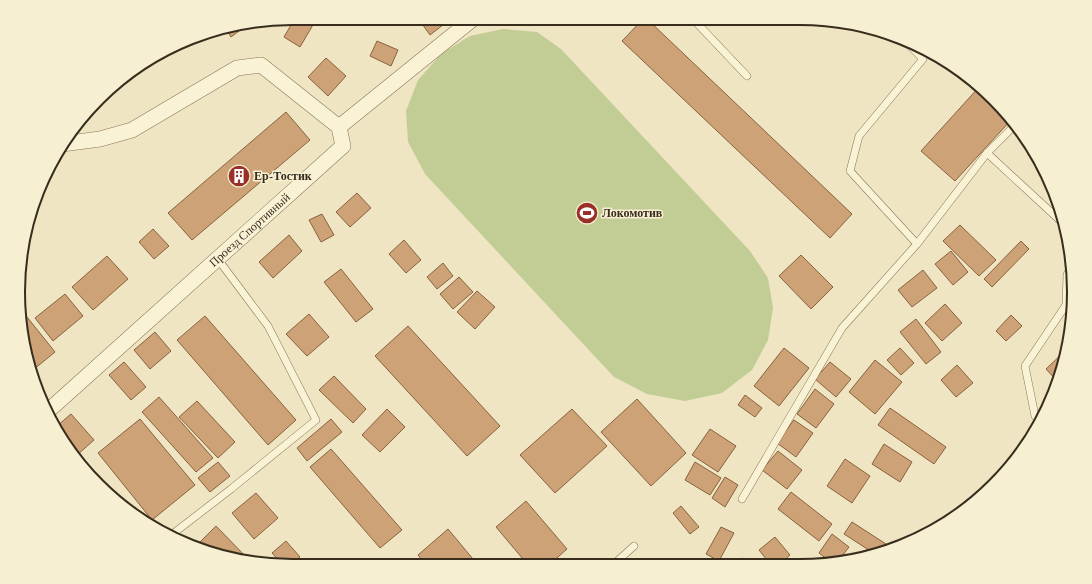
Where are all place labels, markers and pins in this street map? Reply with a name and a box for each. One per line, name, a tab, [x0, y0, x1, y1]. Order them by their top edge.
building icon: Ер-Тостик	[226, 163, 252, 189]
place label: Ер-Тостик	[254, 169, 312, 183]
sports icon: Локомотив	[574, 200, 600, 226]
place label: Локомотив	[602, 206, 663, 220]

